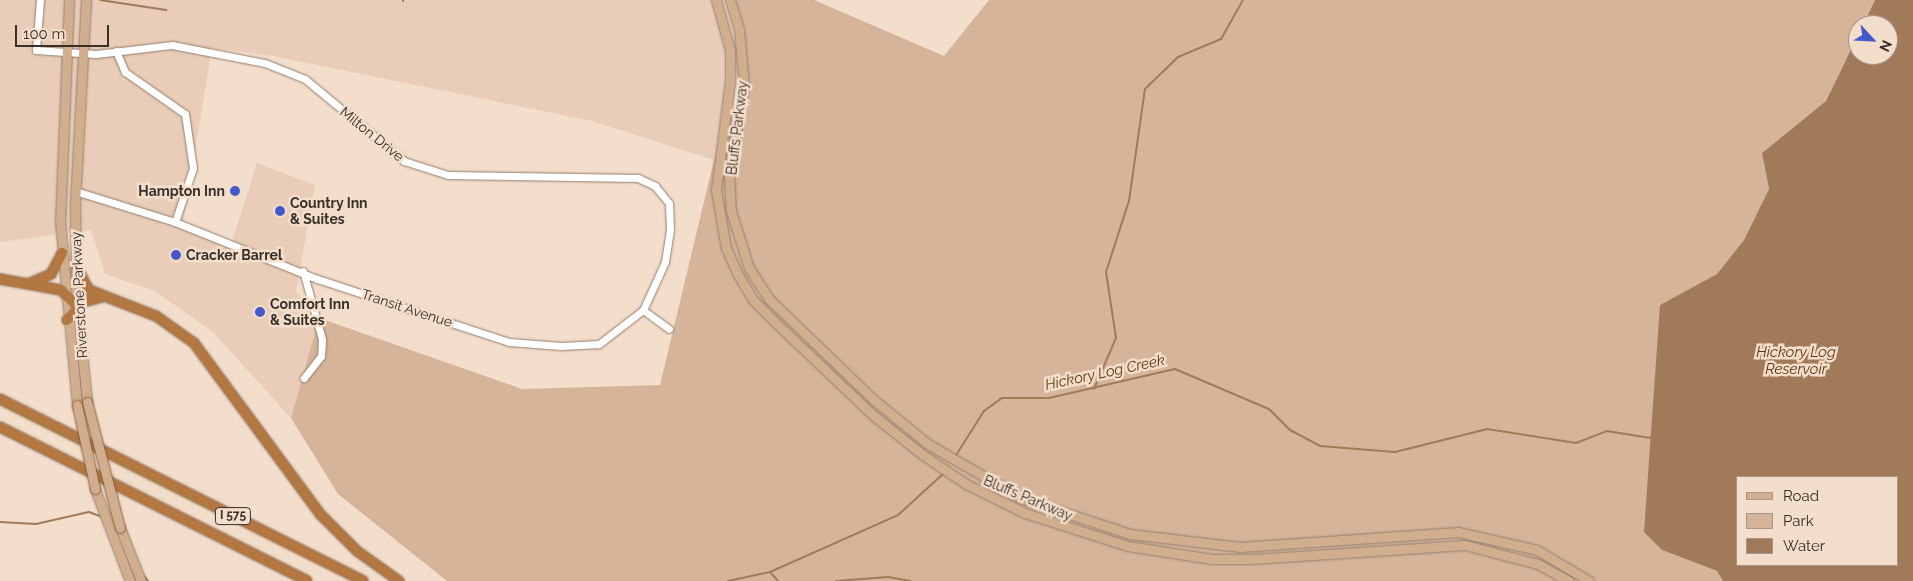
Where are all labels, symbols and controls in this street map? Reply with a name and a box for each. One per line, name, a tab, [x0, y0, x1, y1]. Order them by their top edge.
scale bar	[18, 15, 111, 47]
north arrow	[1848, 15, 1898, 65]
text: 100 m	[23, 25, 65, 43]
text: N	[1876, 38, 1895, 54]
street label: Bluffs Parkway	[723, 80, 751, 176]
street label: Milton Drive	[337, 103, 407, 165]
place label: Hampton Inn	[138, 183, 225, 199]
marker: Hampton Inn	[229, 185, 241, 197]
place label: Country Inn & Suites	[290, 195, 368, 228]
marker: Country Inn & Suites	[274, 205, 286, 217]
street label: Riverstone Parkway	[67, 231, 91, 359]
place label: Cracker Barrel	[186, 247, 283, 263]
marker: Cracker Barrel	[170, 249, 182, 261]
street label: Transit Avenue	[359, 285, 455, 331]
place label: Comfort Inn & Suites	[270, 296, 350, 328]
marker: Comfort Inn & Suites	[254, 306, 266, 318]
water label: Hickory Log Reservoir	[1756, 343, 1836, 378]
water label: Hickory Log Creek	[1043, 351, 1167, 395]
street label: Bluffs Parkway	[981, 472, 1075, 524]
legend	[1736, 476, 1898, 566]
text: Road	[1783, 487, 1819, 505]
road number: I 575	[214, 506, 252, 526]
text: Park	[1783, 512, 1814, 530]
text: Water	[1783, 537, 1825, 555]

